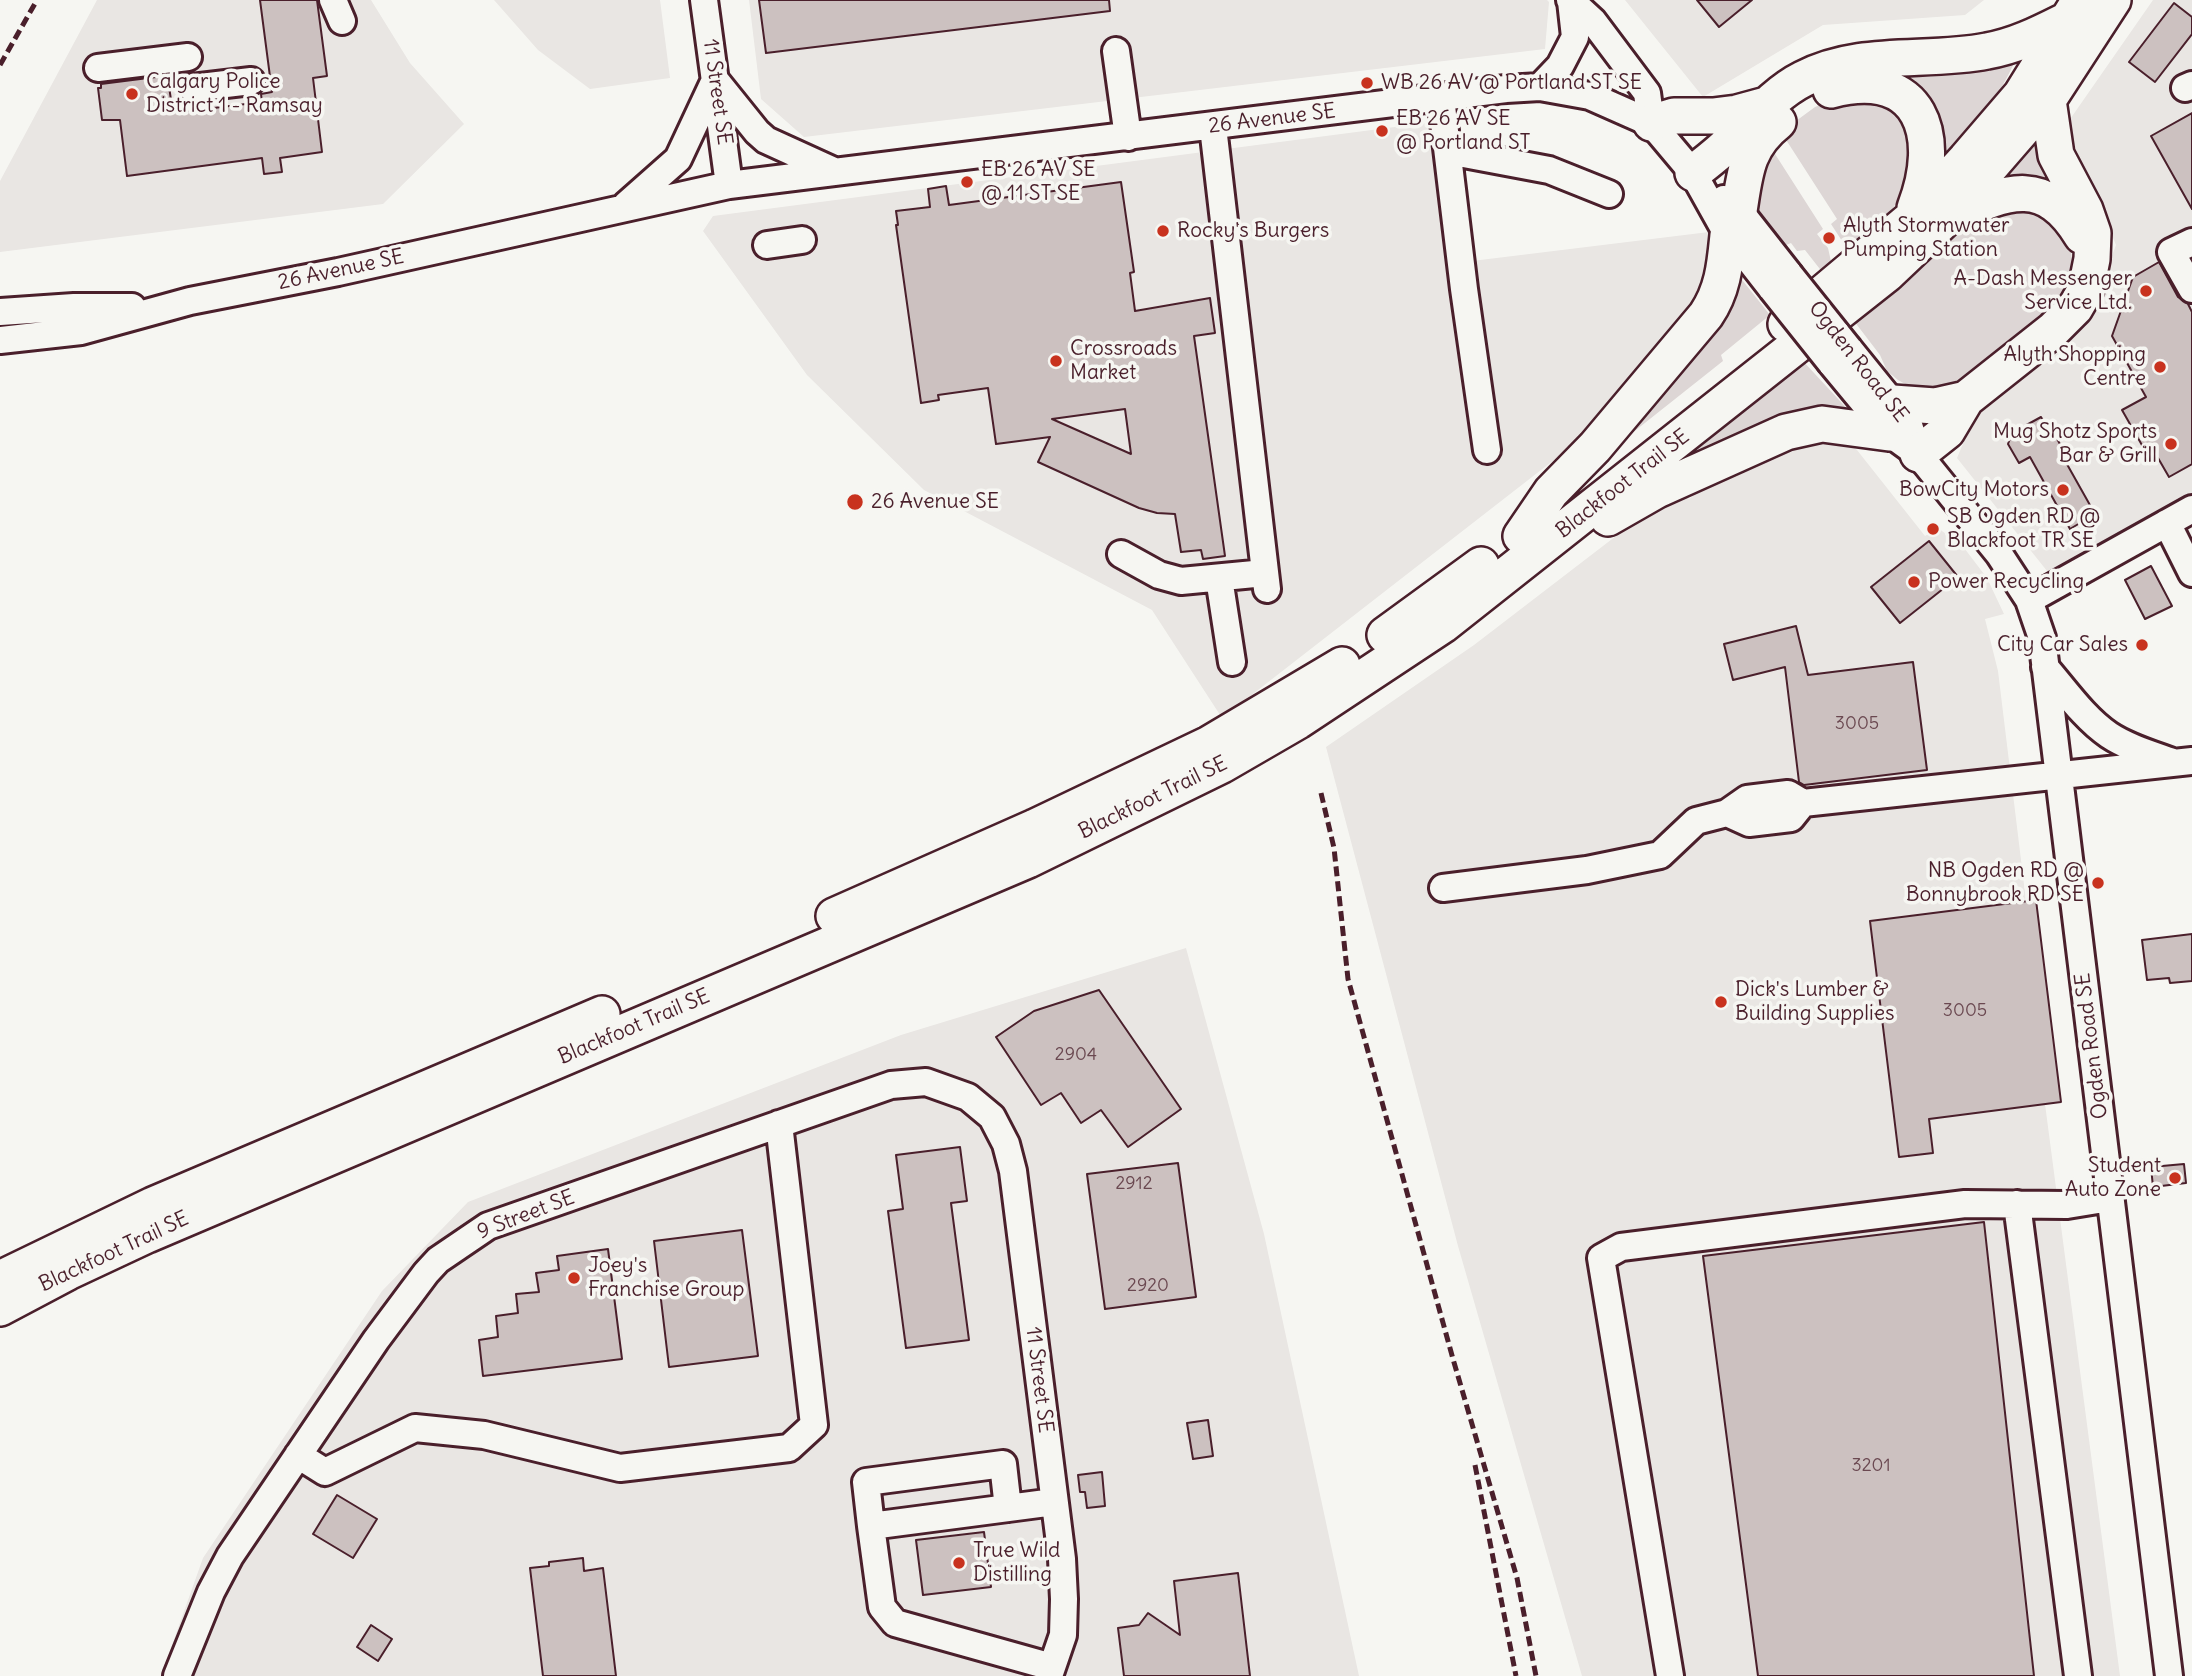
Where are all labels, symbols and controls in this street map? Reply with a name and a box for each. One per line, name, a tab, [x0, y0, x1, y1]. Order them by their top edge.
street label: 11 Street SE	[697, 37, 737, 147]
place label: Calgary Police District 1 - Ramsay	[146, 69, 323, 119]
place label: WB 26 AV @ Portland ST SE	[1381, 70, 1642, 96]
marker: WB 26 AV @ Portland ST SE	[1359, 75, 1375, 91]
marker: Calgary Police District 1 - Ramsay	[124, 86, 140, 102]
street label: 26 Avenue SE	[1207, 99, 1337, 139]
place label: EB 26 AV SE @ Portland ST	[1396, 106, 1531, 156]
marker: EB 26 AV SE @ Portland ST	[1374, 123, 1390, 139]
place label: EB 26 AV SE @ 11 ST SE	[981, 157, 1096, 207]
marker: EB 26 AV SE @ 11 ST SE	[959, 174, 975, 190]
place label: Alyth Stormwater Pumping Station	[1843, 213, 2010, 263]
place label: Rocky's Burgers	[1177, 218, 1329, 244]
marker: Rocky's Burgers	[1155, 223, 1171, 239]
marker: Alyth Stormwater Pumping Station	[1821, 230, 1837, 246]
street label: 26 Avenue SE	[276, 244, 406, 296]
place label: A-Dash Messenger Service Ltd.	[1954, 266, 2132, 316]
marker: A-Dash Messenger Service Ltd.	[2138, 283, 2154, 299]
street label: Ogden Road SE	[1803, 296, 1913, 428]
place label: Crossroads Market	[1070, 336, 1177, 386]
place label: Alyth Shopping Centre	[2004, 342, 2146, 392]
marker: Crossroads Market	[1048, 353, 1064, 369]
marker: Alyth Shopping Centre	[2152, 359, 2168, 375]
place label: Mug Shotz Sports Bar & Grill	[1993, 419, 2157, 469]
street label: Blackfoot Trail SE	[1551, 424, 1695, 544]
marker: Mug Shotz Sports Bar & Grill	[2163, 436, 2179, 452]
place label: BowCity Motors	[1899, 477, 2049, 503]
marker: BowCity Motors	[2055, 482, 2071, 498]
place label: 26 Avenue SE	[871, 489, 999, 515]
marker: 26 Avenue SE	[845, 492, 865, 512]
place label: SB Ogden RD @ Blackfoot TR SE	[1947, 504, 2100, 554]
marker: SB Ogden RD @ Blackfoot TR SE	[1925, 521, 1941, 537]
place label: Power Recycling	[1928, 569, 2084, 595]
marker: Power Recycling	[1906, 574, 1922, 590]
place label: City Car Sales	[1997, 632, 2128, 658]
marker: City Car Sales	[2134, 637, 2150, 653]
house number: 3005	[1835, 713, 1879, 735]
street label: Blackfoot Trail SE	[1075, 751, 1231, 845]
place label: NB Ogden RD @ Bonnybrook RD SE	[1906, 858, 2084, 908]
marker: NB Ogden RD @ Bonnybrook RD SE	[2090, 875, 2106, 891]
street label: Ogden Road SE	[2071, 972, 2113, 1120]
place label: Dick's Lumber & Building Supplies	[1735, 977, 1895, 1027]
street label: Blackfoot Trail SE	[554, 984, 714, 1070]
marker: Dick's Lumber & Building Supplies	[1713, 994, 1729, 1010]
house number: 3005	[1943, 1000, 1987, 1022]
house number: 2904	[1055, 1044, 1097, 1066]
place label: Student Auto Zone	[2065, 1153, 2161, 1203]
marker: Student Auto Zone	[2167, 1170, 2183, 1186]
house number: 2912	[1115, 1173, 1153, 1195]
street label: 9 Street SE	[474, 1185, 578, 1245]
street label: Blackfoot Trail SE	[35, 1206, 193, 1298]
place label: Joey's Franchise Group	[588, 1253, 744, 1303]
marker: Joey's Franchise Group	[566, 1270, 582, 1286]
house number: 2920	[1127, 1275, 1169, 1297]
street label: 11 Street SE	[1020, 1325, 1058, 1435]
house number: 3201	[1851, 1455, 1891, 1477]
place label: True Wild Distilling	[973, 1538, 1060, 1588]
marker: True Wild Distilling	[951, 1555, 967, 1571]

